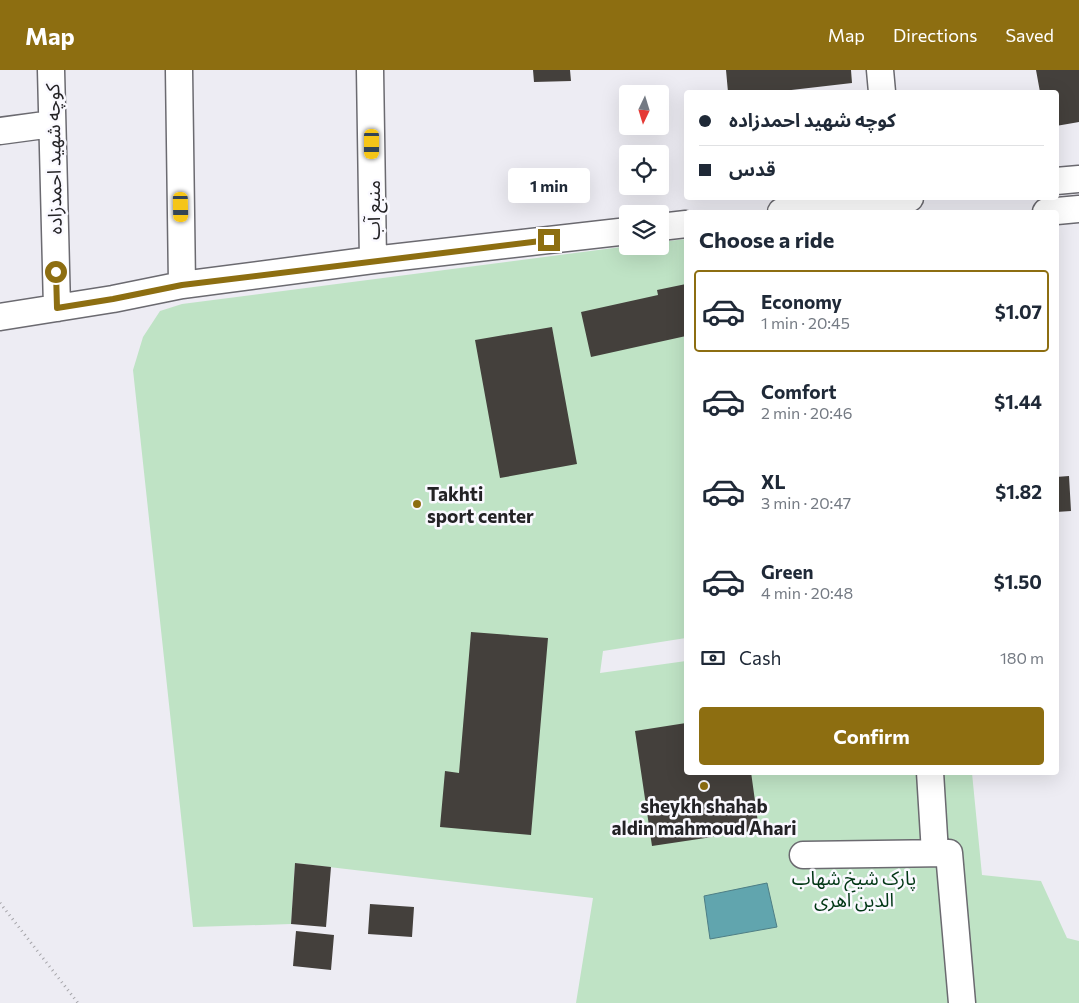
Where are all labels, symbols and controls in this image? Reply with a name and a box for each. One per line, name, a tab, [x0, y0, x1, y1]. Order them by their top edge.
text: Map	[25, 21, 75, 50]
text: Map	[828, 24, 865, 46]
text: Directions	[893, 24, 977, 46]
text: Saved	[1005, 24, 1054, 46]
street label: کوچه شهید احمدزاده	[40, 82, 68, 235]
north arrow	[619, 85, 669, 135]
map controls	[619, 85, 669, 255]
text: کوچه شهید احمدزاده	[729, 108, 896, 131]
car	[364, 129, 379, 159]
button: locate	[619, 145, 669, 195]
text: قدس	[729, 157, 775, 180]
callout: 1 min	[508, 168, 590, 202]
text: 1 min	[530, 176, 568, 195]
street label: منبع آب	[361, 180, 388, 240]
car	[173, 192, 188, 222]
button: layers	[619, 205, 669, 255]
text: Choose a ride	[699, 226, 834, 253]
route end	[538, 229, 560, 251]
route start	[45, 261, 67, 283]
icon: car	[701, 289, 746, 334]
text: Economy	[761, 290, 842, 313]
text: $1.07	[995, 300, 1042, 323]
text: 1 min · 20:45	[761, 313, 850, 332]
icon: car	[701, 379, 746, 424]
text: Comfort	[761, 380, 837, 403]
text: $1.44	[994, 390, 1042, 413]
text: 2 min · 20:46	[761, 403, 852, 422]
icon: car	[701, 469, 746, 514]
text: XL	[761, 470, 786, 493]
text: $1.82	[995, 480, 1042, 503]
place label: Takhti sport center	[427, 482, 534, 527]
text: 3 min · 20:47	[761, 493, 851, 512]
marker: Takhti sport center	[411, 498, 423, 510]
icon: car	[701, 559, 746, 604]
text: Green	[761, 560, 813, 583]
text: $1.50	[994, 570, 1042, 593]
text: 4 min · 20:48	[761, 583, 853, 602]
icon: cash	[699, 644, 727, 672]
text: Cash	[739, 646, 781, 669]
text: 180 m	[1000, 648, 1044, 667]
button: Confirm	[699, 707, 1044, 765]
marker: sheykh shahab aldin mahmoud Ahari	[698, 780, 710, 792]
place label: sheykh shahab aldin mahmoud Ahari	[611, 794, 797, 839]
park label: پارک شیخ شهاب الدین اهری	[792, 866, 916, 912]

